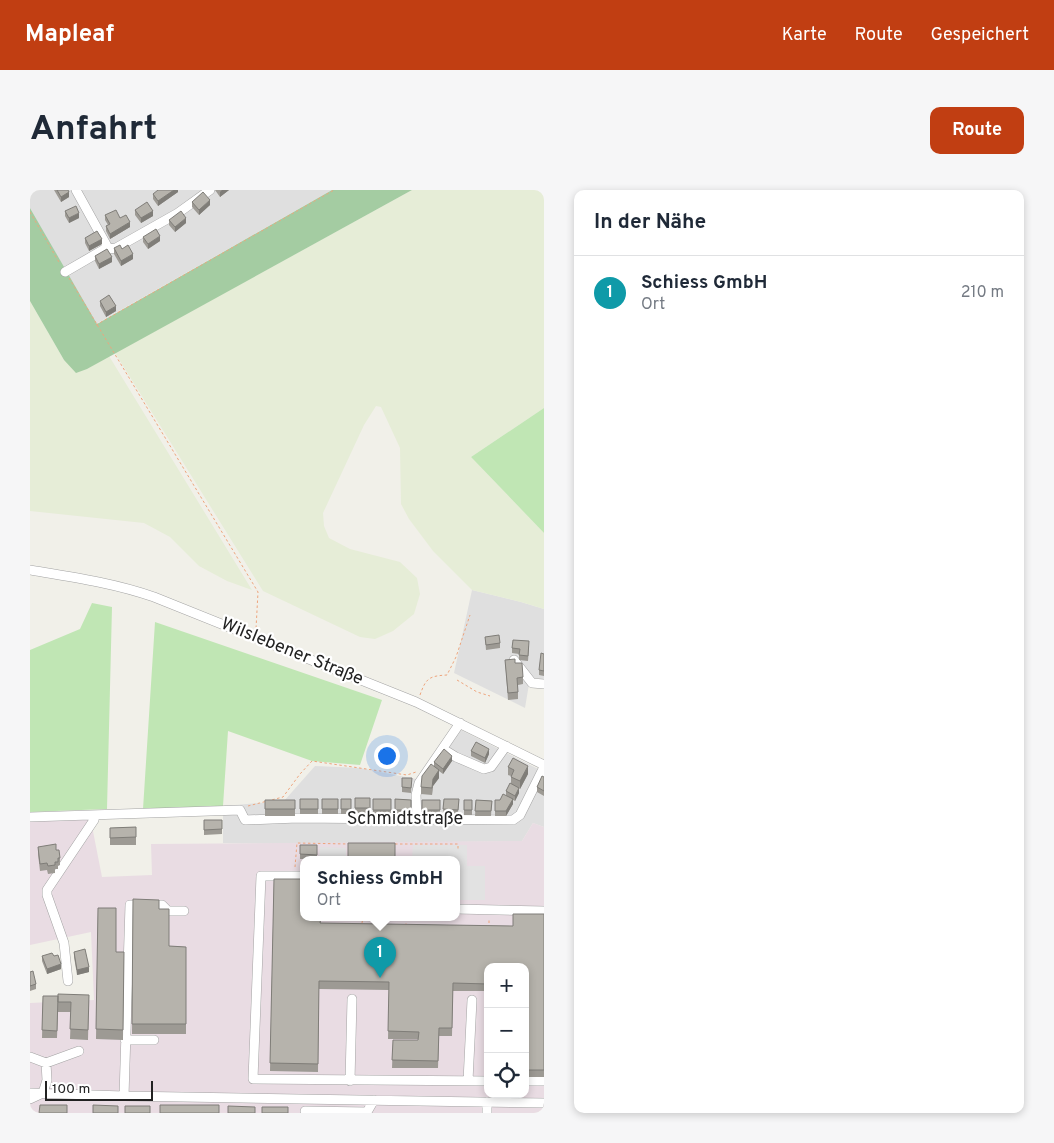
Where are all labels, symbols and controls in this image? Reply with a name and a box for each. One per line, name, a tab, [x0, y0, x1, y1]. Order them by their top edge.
text: Mapleaf	[25, 20, 114, 50]
text: Karte	[782, 24, 827, 47]
text: Route	[855, 24, 903, 47]
text: Gespeichert	[931, 24, 1029, 47]
button: Route	[930, 107, 1024, 154]
text: Anfahrt	[30, 108, 157, 152]
text: In der Nähe	[594, 209, 706, 236]
text: Schiess GmbH	[641, 271, 767, 295]
text: 1	[607, 283, 613, 303]
text: 210 m	[961, 283, 1004, 303]
text: Ort	[641, 295, 665, 315]
street label: Wilslebener Straße	[217, 613, 367, 691]
your location	[374, 743, 400, 769]
street label: Schmidtstraße	[347, 808, 463, 831]
popup	[300, 856, 460, 921]
text: Schiess GmbH	[317, 867, 443, 891]
text: Ort	[317, 891, 341, 911]
pin: 1	[364, 937, 396, 978]
map controls	[484, 963, 529, 1098]
button: +	[484, 963, 529, 1008]
button: −	[484, 1008, 529, 1053]
button: locate	[484, 1053, 529, 1098]
scale bar	[45, 1078, 152, 1101]
text: 100 m	[52, 1081, 90, 1098]

